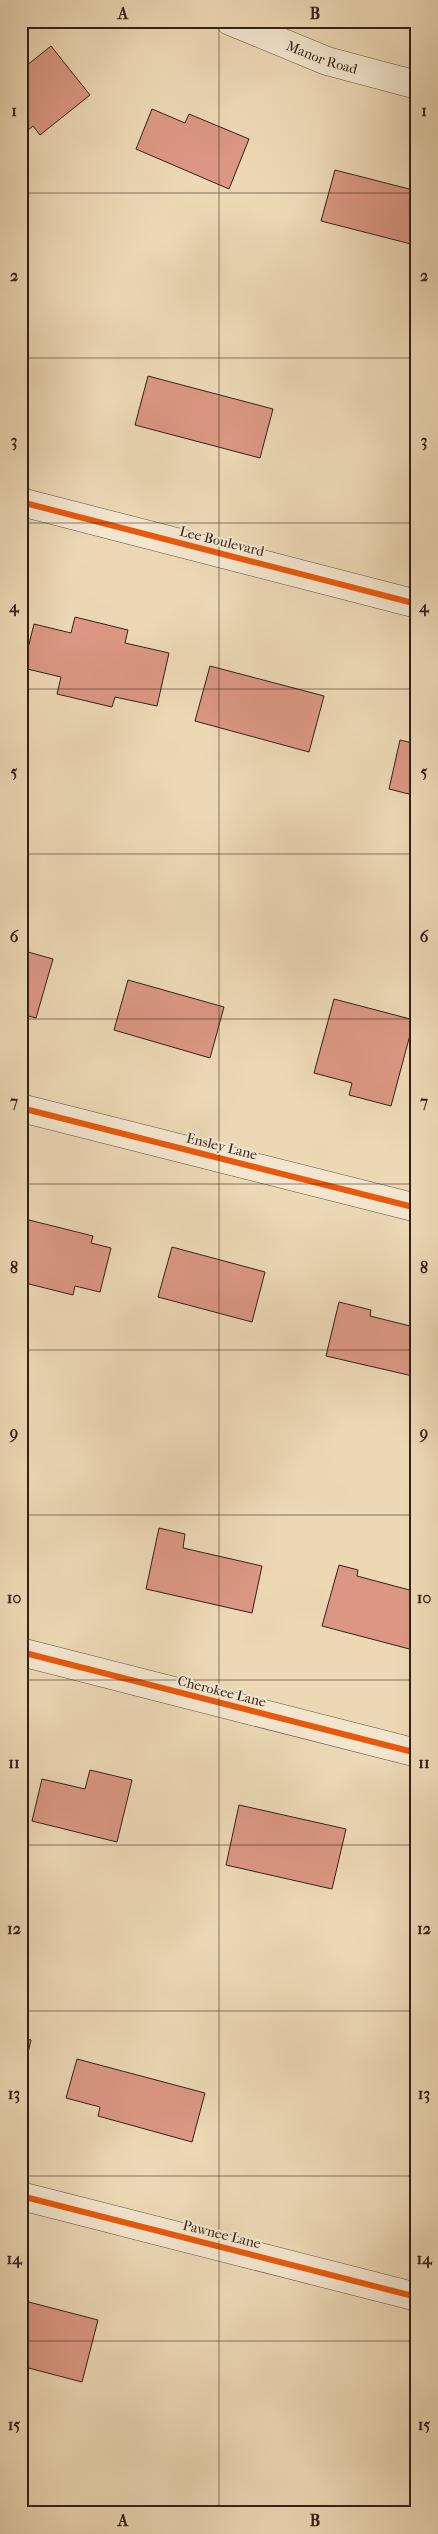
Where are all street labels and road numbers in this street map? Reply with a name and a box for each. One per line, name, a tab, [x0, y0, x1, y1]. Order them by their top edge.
street label: Manor Road	[284, 37, 360, 78]
street label: Lee Boulevard	[178, 523, 266, 560]
street label: Ensley Lane	[185, 1129, 259, 1164]
street label: Cherokee Lane	[176, 1672, 268, 1711]
street label: Pawnee Lane	[181, 2217, 263, 2252]

